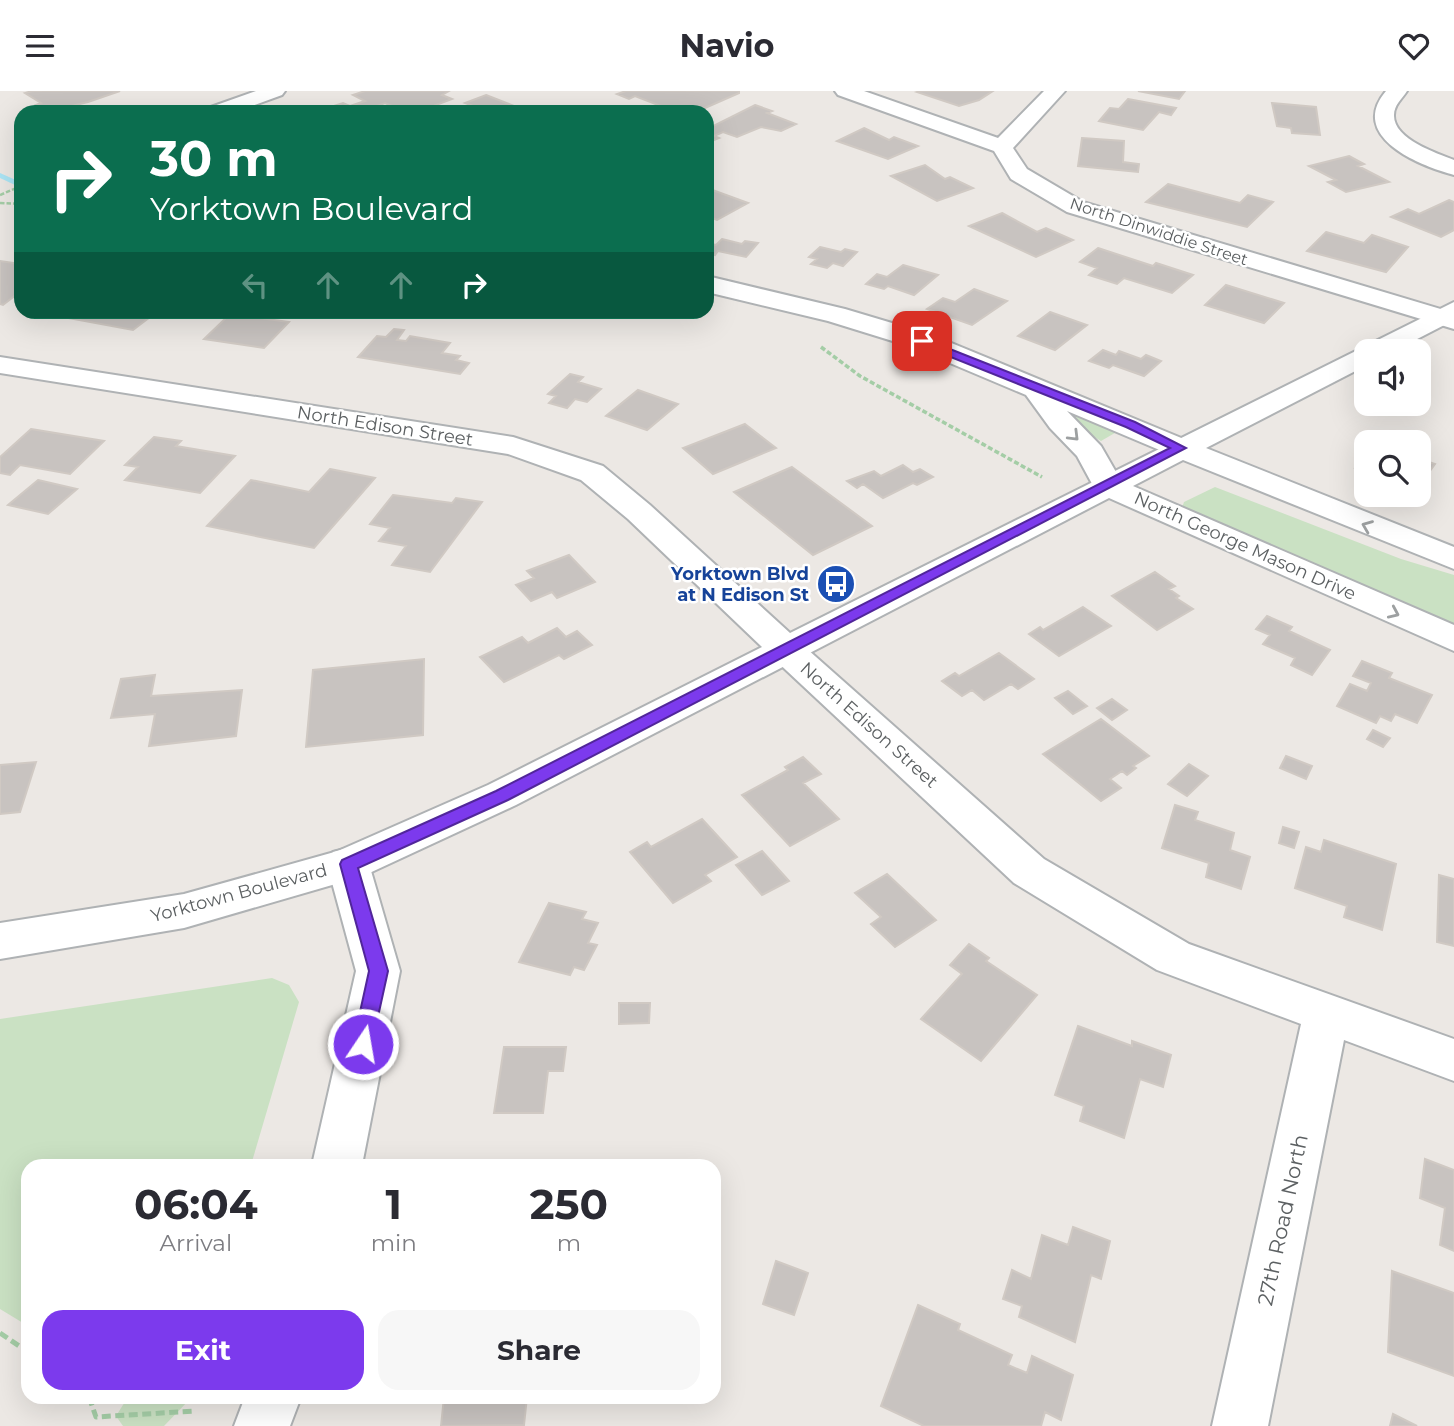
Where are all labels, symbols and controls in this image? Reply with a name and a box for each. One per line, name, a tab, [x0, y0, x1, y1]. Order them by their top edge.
text: Navio	[679, 26, 775, 65]
icon: menu	[21, 27, 59, 65]
icon: heart	[1395, 27, 1433, 65]
text: 30 m	[150, 129, 278, 188]
icon: right	[35, 133, 126, 224]
text: Yorktown Boulevard	[150, 189, 473, 228]
street label: North Dinwiddie Street	[1067, 194, 1251, 269]
icon: left	[236, 266, 274, 304]
icon: ahead	[309, 266, 347, 304]
icon: ahead	[382, 266, 420, 304]
icon: right	[455, 266, 493, 304]
pin	[892, 311, 952, 371]
icon: arrive	[903, 322, 941, 360]
map controls	[1354, 339, 1431, 507]
button: sound	[1354, 339, 1431, 416]
street label: North Edison Street	[295, 401, 475, 451]
one-way arrow	[1066, 428, 1078, 440]
button: search	[1354, 430, 1431, 507]
street label: North George Mason Drive	[1131, 487, 1359, 605]
one-way arrow	[1362, 520, 1374, 534]
place label: Yorktown Blvd at N Edison St	[670, 563, 809, 606]
bus stop icon: Yorktown Blvd at N Edison St	[815, 563, 857, 605]
one-way arrow	[1387, 605, 1399, 619]
street label: North Edison Street	[796, 657, 942, 793]
street label: Yorktown Boulevard	[148, 859, 330, 927]
position arrow	[326, 1007, 400, 1081]
street label: 27th Road North	[1252, 1132, 1313, 1308]
text: 06:04	[134, 1178, 258, 1230]
text: 1	[385, 1178, 402, 1230]
text: 250	[530, 1178, 608, 1230]
text: Arrival	[160, 1229, 232, 1257]
text: min	[371, 1229, 417, 1257]
text: m	[557, 1229, 581, 1257]
button: Exit	[42, 1310, 364, 1390]
button: Share	[378, 1310, 700, 1390]

